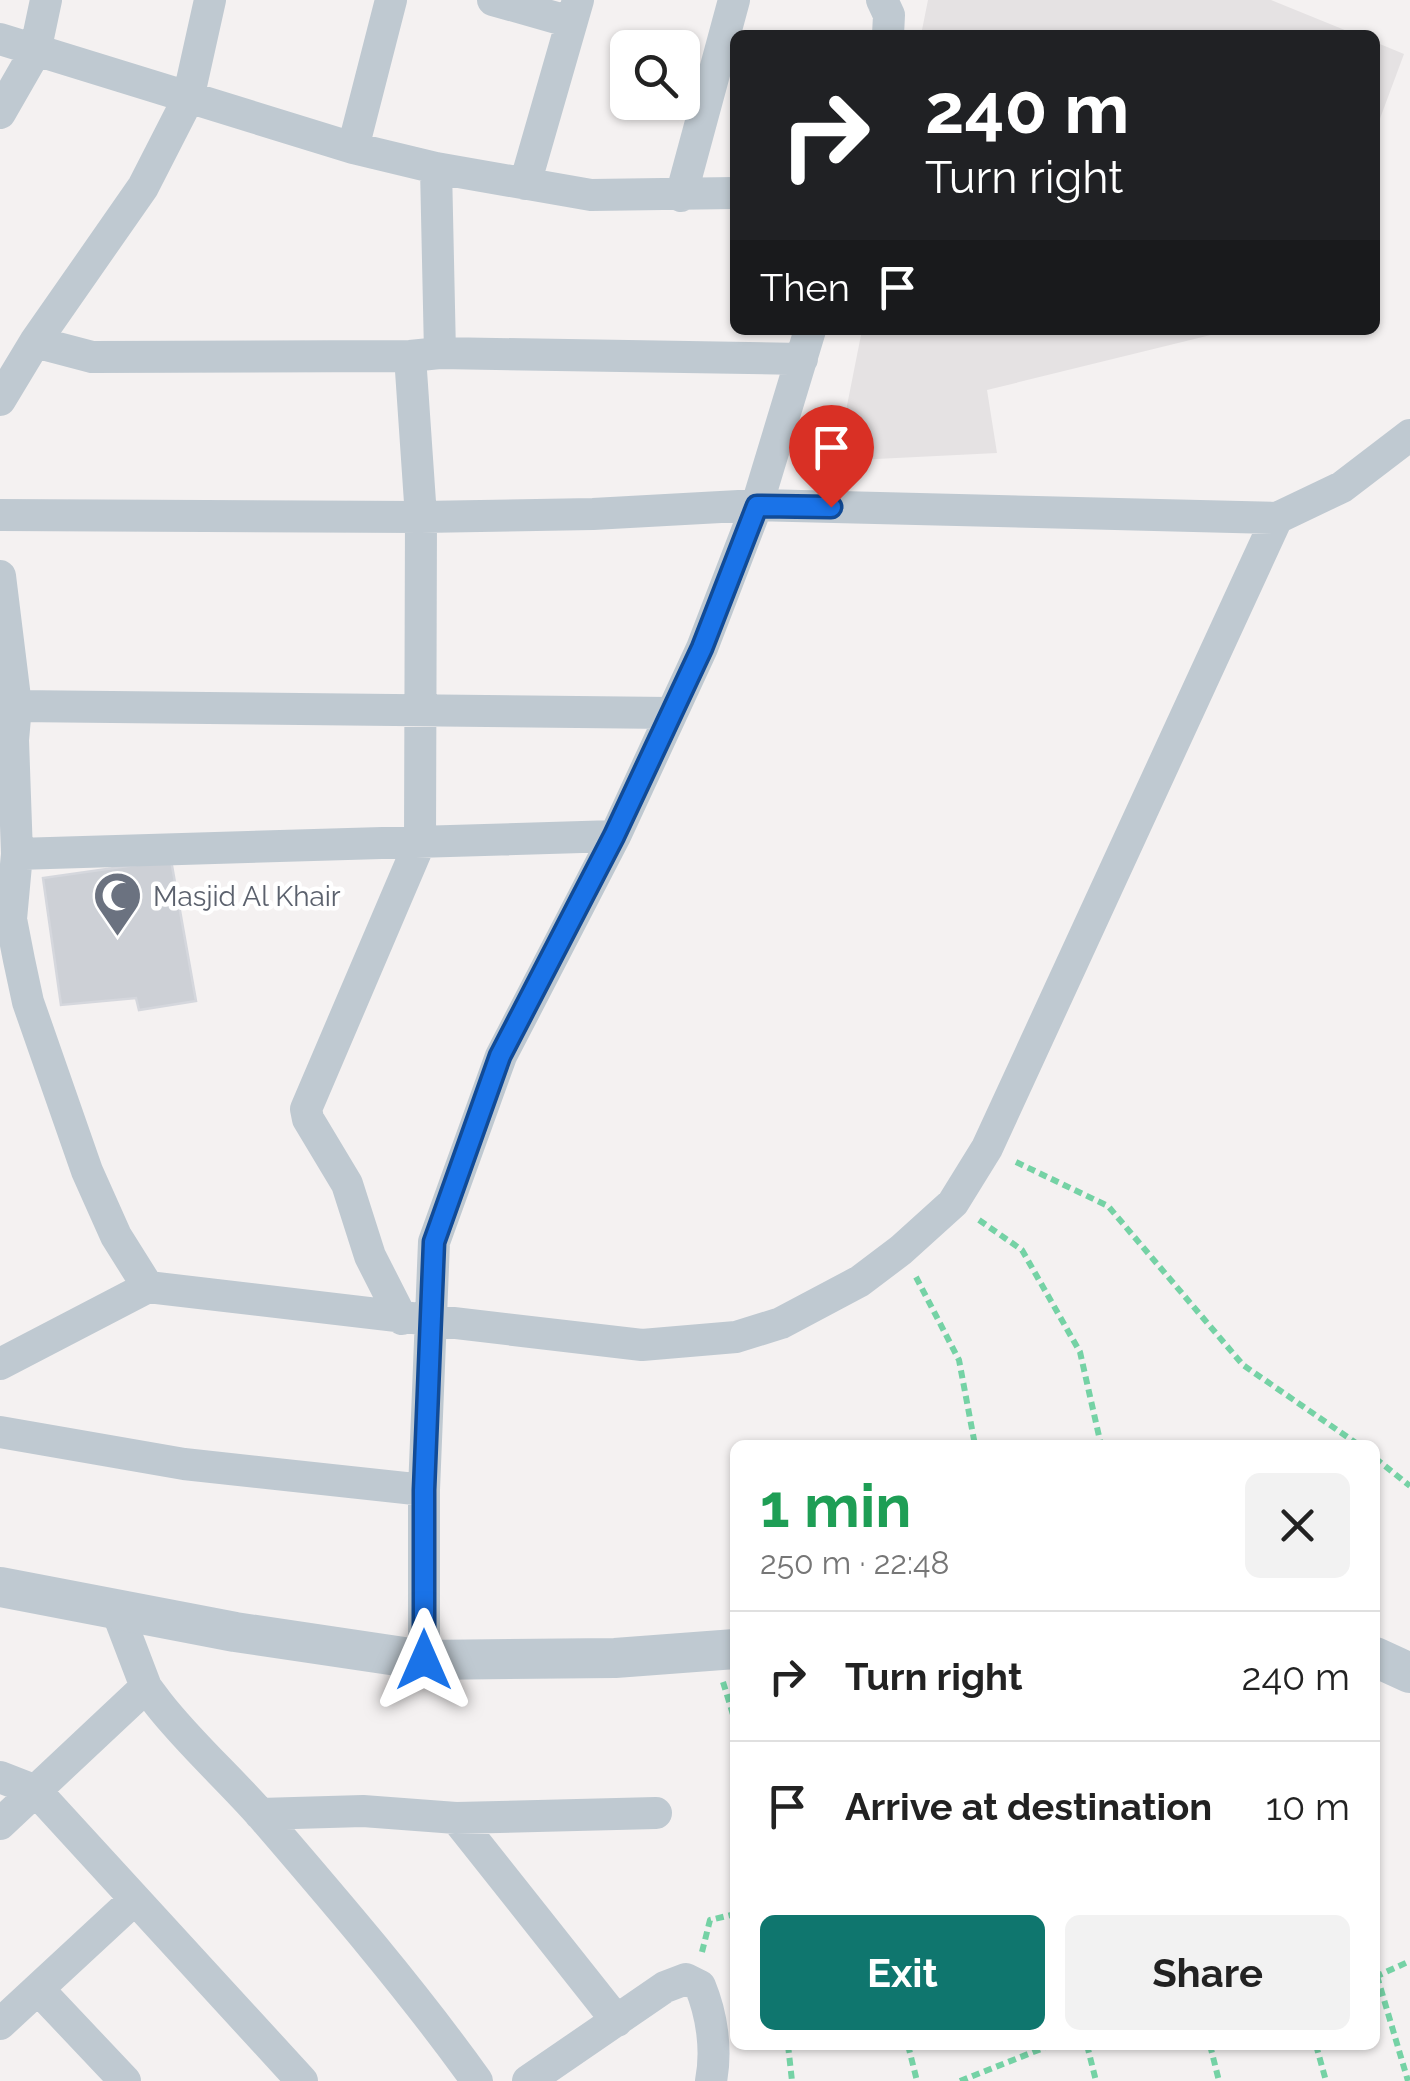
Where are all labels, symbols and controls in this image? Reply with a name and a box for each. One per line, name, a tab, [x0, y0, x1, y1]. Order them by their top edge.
map controls	[610, 30, 700, 120]
button: search	[610, 30, 700, 120]
text: 240 m	[925, 67, 1129, 149]
icon: right	[760, 70, 890, 200]
text: Turn right	[925, 151, 1123, 204]
icon: arrive	[870, 260, 925, 315]
text: Then	[760, 265, 850, 310]
pin	[789, 405, 874, 508]
icon: arrive	[804, 420, 859, 475]
mosque icon: Masjid Al Khair	[92, 870, 144, 938]
place label: Masjid Al Khair	[153, 880, 341, 913]
text: 1 min	[760, 1471, 911, 1541]
button: close	[1245, 1473, 1350, 1578]
text: 250 m · 22:48	[760, 1544, 949, 1581]
position arrow	[372, 1608, 476, 1712]
icon: right	[760, 1649, 815, 1704]
text: Turn right	[845, 1654, 1022, 1699]
text: 240 m	[1242, 1654, 1350, 1699]
icon: arrive	[760, 1779, 815, 1834]
text: Arrive at destination	[845, 1784, 1212, 1829]
text: 10 m	[1266, 1784, 1350, 1829]
button: Exit	[760, 1915, 1045, 2030]
button: Share	[1065, 1915, 1350, 2030]

